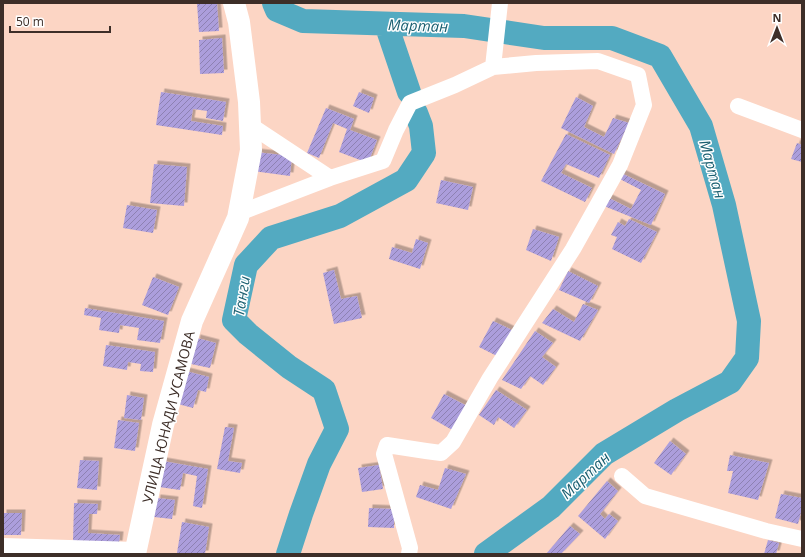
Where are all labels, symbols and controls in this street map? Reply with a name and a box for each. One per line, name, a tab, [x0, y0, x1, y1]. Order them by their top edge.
scale bar	[10, 8, 110, 34]
north arrow	[757, 8, 797, 48]
text: N	[773, 10, 781, 25]
text: 50 m	[16, 13, 44, 30]
water label: Мартан	[388, 14, 448, 36]
water label: Мартан	[695, 137, 731, 201]
water label: Танги	[228, 274, 254, 318]
street label: УЛИЦА ЮНАДИ УСАМОВА	[137, 329, 199, 505]
water label: Мартан	[556, 447, 614, 503]

